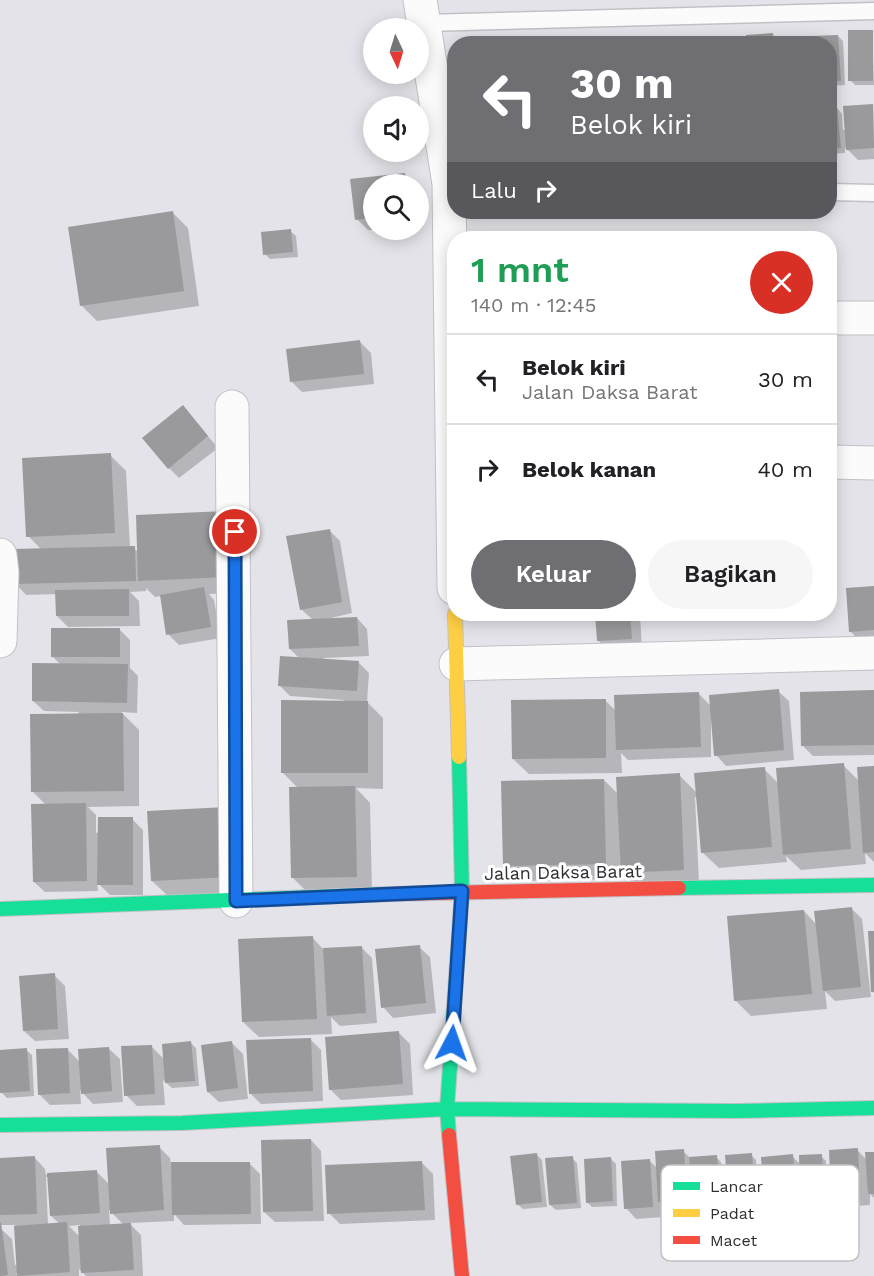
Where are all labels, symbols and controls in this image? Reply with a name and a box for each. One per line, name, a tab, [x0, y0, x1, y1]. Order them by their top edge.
north arrow	[363, 18, 429, 84]
map controls	[363, 18, 429, 240]
text: 30 m	[570, 59, 674, 108]
icon: left	[471, 60, 549, 138]
button: sound	[363, 96, 429, 162]
text: Belok kiri	[570, 109, 692, 141]
button: search	[363, 174, 429, 240]
icon: right	[529, 174, 562, 207]
text: Lalu	[471, 178, 517, 203]
text: 1 mnt	[471, 249, 569, 291]
button: close	[750, 251, 813, 314]
text: 140 m · 12:45	[471, 293, 596, 317]
text: Belok kiri	[522, 355, 626, 380]
icon: left	[471, 363, 504, 396]
text: 30 m	[758, 367, 813, 392]
text: Jalan Daksa Barat	[522, 380, 698, 404]
icon: right	[471, 453, 504, 486]
text: Belok kanan	[522, 457, 656, 482]
text: 40 m	[757, 457, 813, 482]
pin	[209, 506, 260, 557]
icon: arrive	[218, 515, 251, 548]
button: Keluar	[471, 540, 636, 609]
button: Bagikan	[648, 540, 813, 609]
street label: Jalan Daksa Barat	[484, 860, 643, 884]
position arrow	[420, 1011, 484, 1075]
legend	[661, 1165, 859, 1261]
text: Lancar	[710, 1177, 764, 1196]
text: Padat	[710, 1204, 755, 1223]
text: Macet	[710, 1231, 758, 1250]

